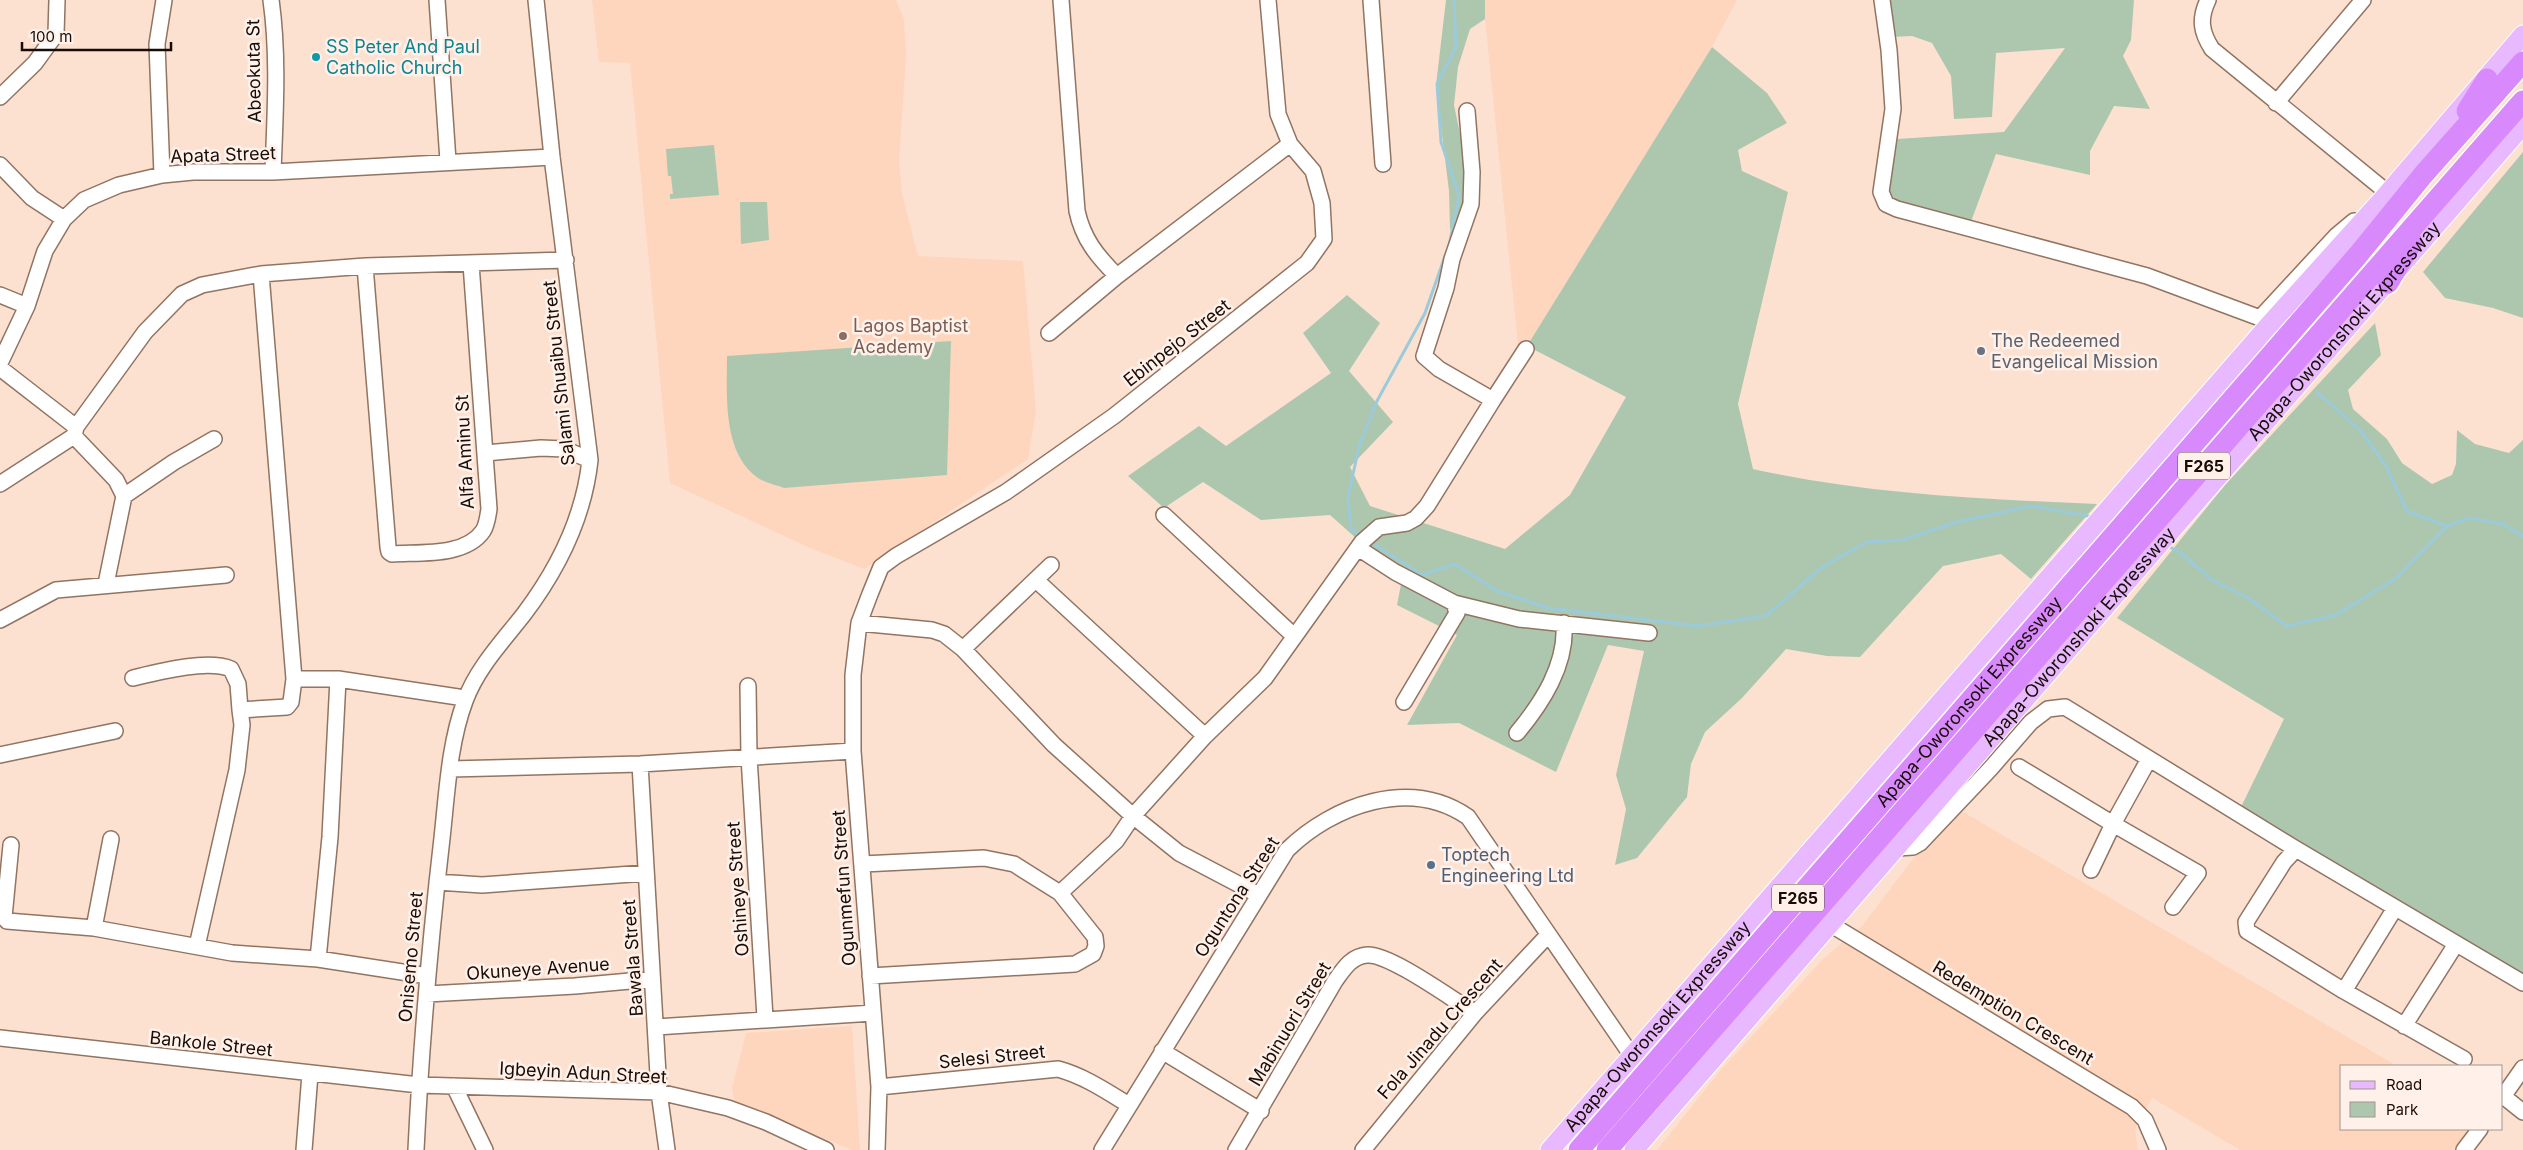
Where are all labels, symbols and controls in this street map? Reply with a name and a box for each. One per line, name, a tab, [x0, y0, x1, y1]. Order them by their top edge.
street label: Abeokuta St	[242, 19, 265, 123]
scale bar	[22, 20, 171, 52]
text: 100 m	[30, 27, 72, 46]
place label: SS Peter And Paul Catholic Church	[326, 36, 480, 78]
marker: SS Peter And Paul Catholic Church	[310, 51, 322, 63]
street label: Apata Street	[170, 142, 276, 167]
street label: Apapa-Oworonshoki Expressway	[2243, 217, 2444, 445]
street label: Salami Shuaibu Street	[538, 279, 579, 467]
street label: Ebinpejo Street	[1119, 294, 1234, 391]
place label: Lagos Baptist Academy	[853, 315, 968, 357]
marker: Lagos Baptist Academy	[837, 330, 849, 342]
place label: The Redeemed Evangelical Mission	[1991, 330, 2158, 372]
marker: The Redeemed Evangelical Mission	[1975, 345, 1987, 357]
street label: Alfa Aminu St	[451, 394, 478, 510]
road number: F265	[2178, 452, 2230, 480]
street label: Apapa-Oworonshoki Expressway	[1978, 523, 2179, 750]
street label: Apapa-Oworonsoki Expressway	[1871, 592, 2066, 811]
street label: Ogunmefun Street	[828, 809, 859, 967]
street label: Oshineye Street	[722, 821, 753, 957]
street label: Oguntona Street	[1190, 833, 1283, 961]
place label: Toptech Engineering Ltd	[1441, 844, 1574, 886]
marker: Toptech Engineering Ltd	[1425, 859, 1437, 871]
road number: F265	[1772, 884, 1824, 911]
street label: Onisemo Street	[394, 891, 427, 1023]
street label: Bawala Street	[618, 899, 647, 1017]
street label: Apapa-Oworonsoki Expressway	[1560, 917, 1755, 1136]
street label: Okuneye Avenue	[466, 953, 610, 984]
street label: Fola Jinadu Crescent	[1373, 954, 1506, 1103]
street label: Redemption Crescent	[1929, 956, 2098, 1069]
street label: Mabinuori Street	[1244, 958, 1335, 1090]
street label: Bankole Street	[149, 1027, 274, 1060]
street label: Selesi Street	[938, 1040, 1046, 1073]
street label: Igbeyin Adun Street	[499, 1058, 667, 1087]
legend	[2340, 1065, 2503, 1130]
text: Road	[2386, 1075, 2422, 1094]
text: Park	[2386, 1100, 2419, 1119]

